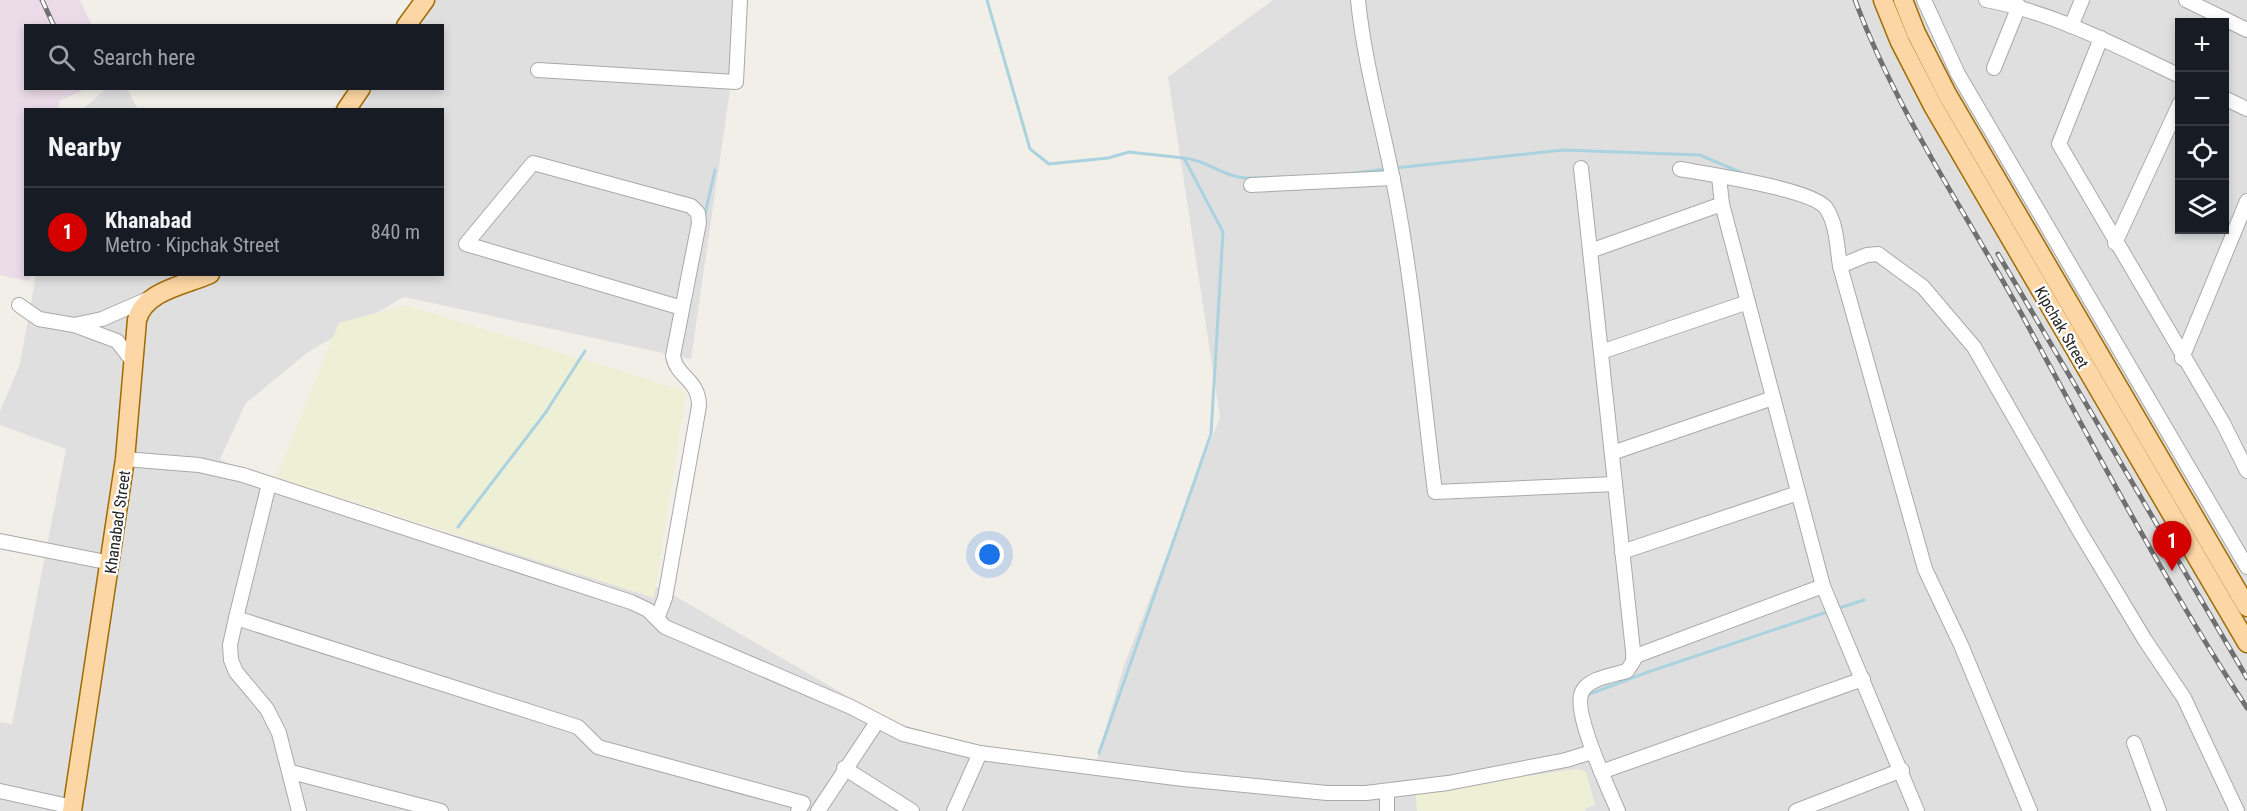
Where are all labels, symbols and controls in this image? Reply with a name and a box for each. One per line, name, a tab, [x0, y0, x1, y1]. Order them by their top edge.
map controls	[2175, 18, 2229, 234]
button: +	[2175, 18, 2229, 72]
search box	[24, 24, 444, 90]
icon: search	[45, 41, 78, 74]
text: Search here	[93, 45, 195, 70]
button: −	[2175, 72, 2229, 126]
button: locate	[2175, 126, 2229, 180]
text: Nearby	[48, 132, 122, 162]
button: layers	[2175, 180, 2229, 234]
text: Khanabad	[105, 208, 192, 233]
text: 1	[62, 220, 73, 244]
text: 840 m	[371, 220, 420, 244]
text: Metro · Kipchak Street	[105, 233, 280, 257]
street label: Kipchak Street	[2030, 283, 2093, 372]
street label: Khanabad Street	[101, 469, 134, 575]
pin: 1	[2152, 522, 2192, 571]
your location	[975, 540, 1004, 569]

